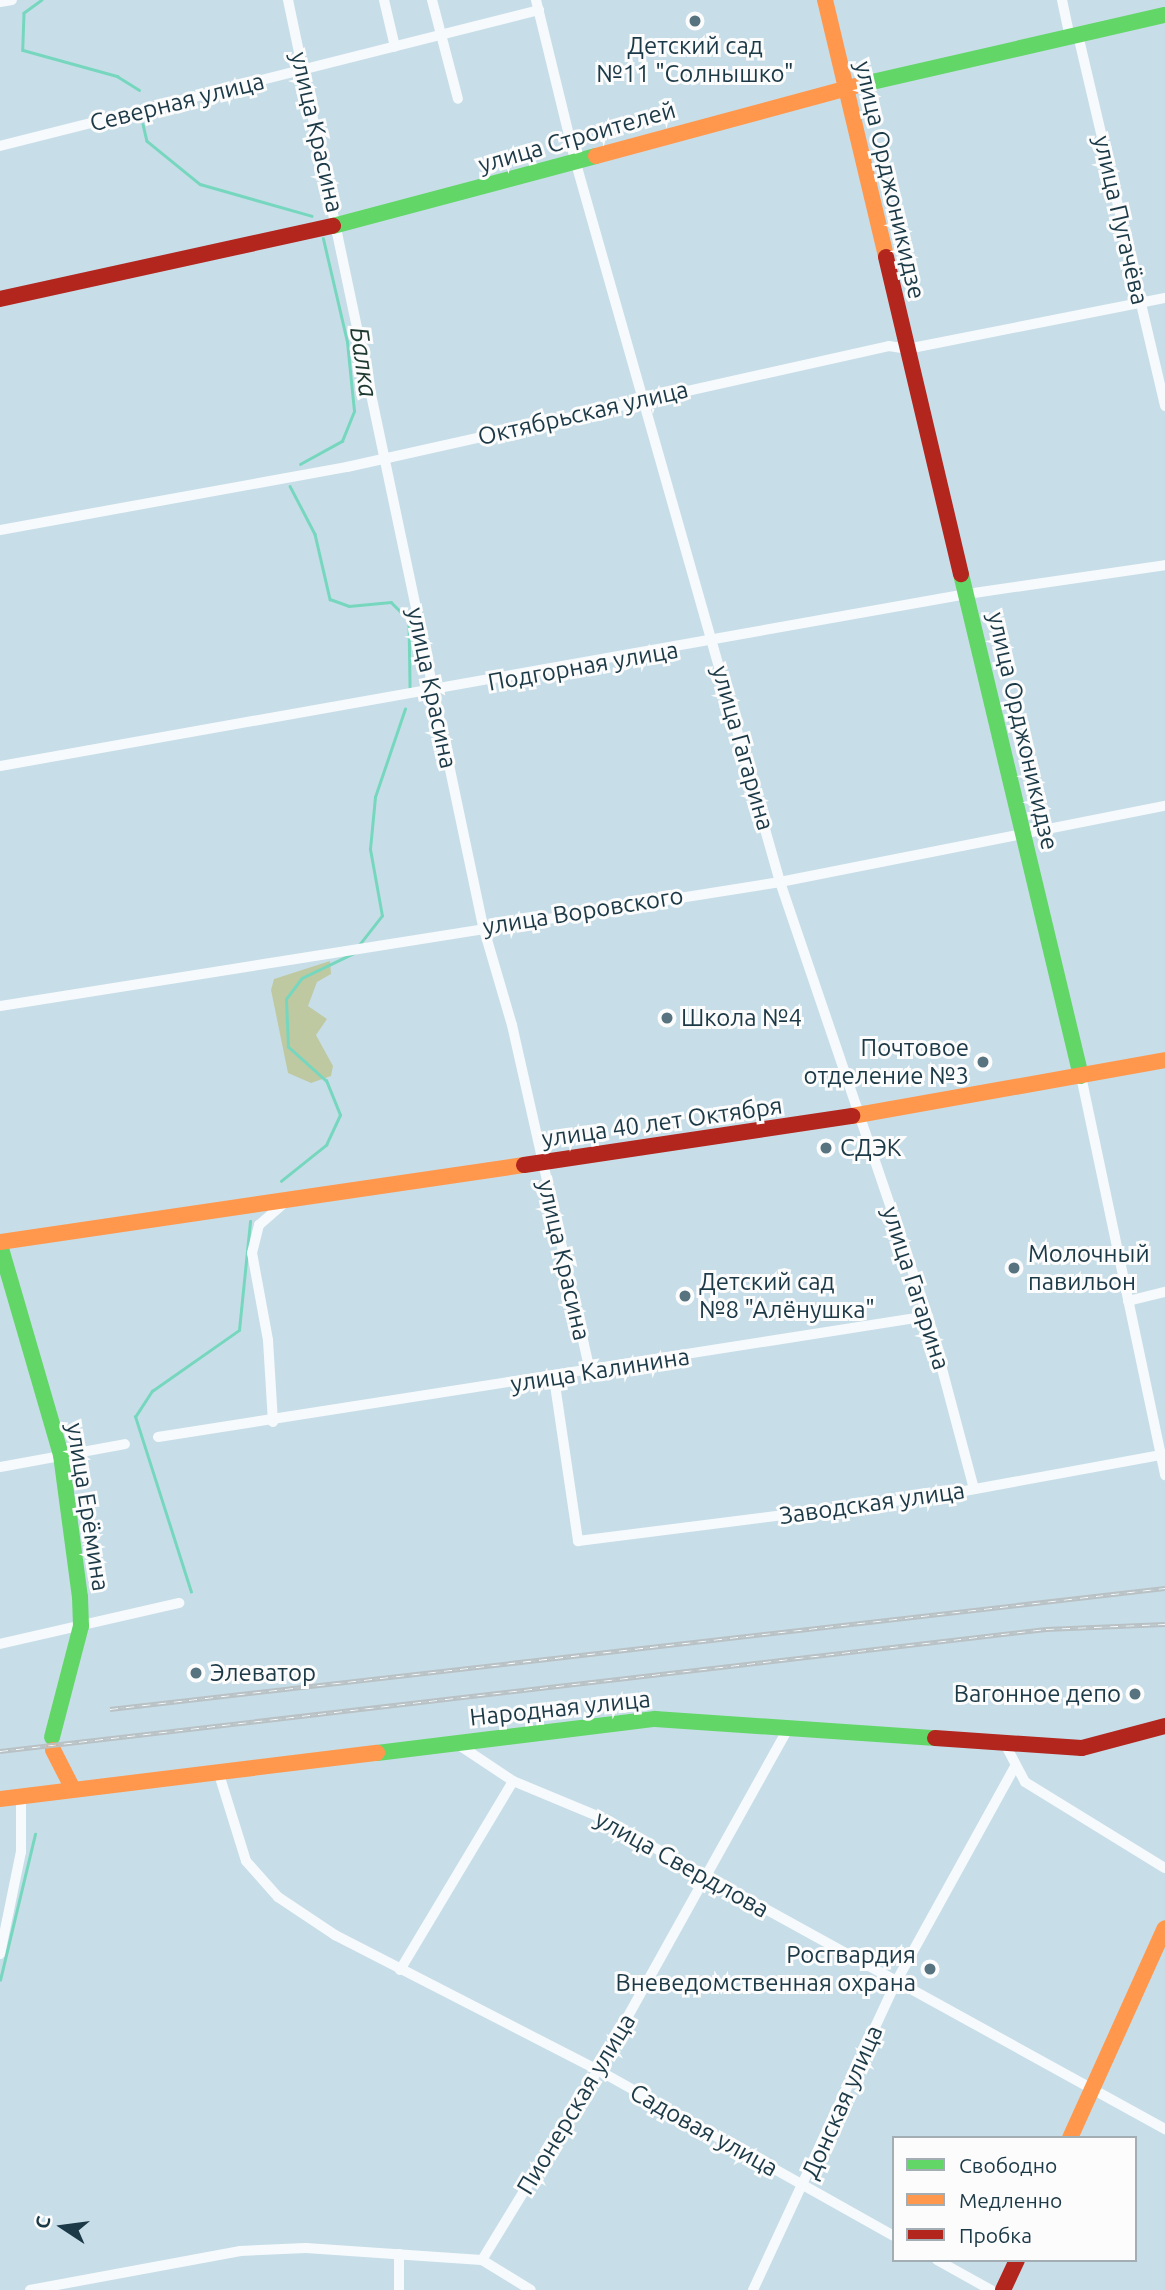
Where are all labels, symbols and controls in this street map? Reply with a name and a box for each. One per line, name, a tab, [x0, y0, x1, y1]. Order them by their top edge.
marker: Детский сад №11 "Солнышко"	[687, 13, 703, 29]
place label: Детский сад №11 "Солнышко"	[596, 32, 794, 88]
street label: улица Красина	[285, 49, 349, 215]
street label: улица Орджоникидзе	[849, 58, 931, 302]
street label: Северная улица	[87, 66, 267, 138]
street label: улица Строителей	[475, 95, 679, 179]
street label: улица Пугачёва	[1088, 133, 1154, 307]
water label: Балка	[344, 325, 384, 399]
street label: Октябрьская улица	[475, 375, 691, 451]
street label: улица Красина	[401, 605, 463, 771]
street label: улица Орджоникидзе	[982, 609, 1064, 853]
street label: Подгорная улица	[486, 635, 680, 697]
street label: улица Гагарина	[706, 662, 780, 834]
street label: улица Воровского	[481, 881, 685, 941]
place label: Школа №4	[681, 1004, 802, 1032]
marker: Школа №4	[659, 1010, 675, 1026]
place label: Почтовое отделение №3	[803, 1034, 969, 1090]
marker: Почтовое отделение №3	[975, 1054, 991, 1070]
street label: улица 40 лет Октября	[540, 1091, 784, 1153]
place label: СДЭК	[840, 1134, 901, 1162]
marker: СДЭК	[818, 1140, 834, 1156]
street label: улица Красина	[532, 1177, 596, 1343]
street label: улица Гагарина	[876, 1203, 956, 1373]
place label: Молочный павильон	[1028, 1240, 1150, 1296]
marker: Молочный павильон	[1006, 1260, 1022, 1276]
place label: Детский сад №8 "Алёнушка"	[699, 1268, 875, 1324]
marker: Детский сад №8 "Алёнушка"	[677, 1288, 693, 1304]
street label: улица Калинина	[508, 1342, 692, 1398]
street label: улица Ерёмина	[60, 1421, 116, 1593]
street label: Заводская улица	[777, 1476, 967, 1530]
place label: Элеватор	[210, 1659, 316, 1687]
marker: Элеватор	[188, 1665, 204, 1681]
place label: Вагонное депо	[954, 1680, 1121, 1708]
street label: Народная улица	[468, 1684, 652, 1732]
marker: Вагонное депо	[1127, 1686, 1143, 1702]
street label: улица Свердлова	[590, 1804, 774, 1924]
place label: Росгвардия Вневедомственная охрана	[615, 1941, 916, 1997]
marker: Росгвардия Вневедомственная охрана	[922, 1961, 938, 1977]
street label: Пионерская улица	[511, 2008, 641, 2200]
street label: Донская улица	[795, 2021, 889, 2183]
street label: Садовая улица	[625, 2077, 783, 2183]
legend	[892, 2136, 1137, 2262]
text: Свободно	[959, 2153, 1057, 2177]
text: Медленно	[959, 2188, 1062, 2212]
north arrow	[28, 2192, 98, 2262]
text: С	[30, 2214, 55, 2231]
text: Пробка	[959, 2223, 1032, 2247]

